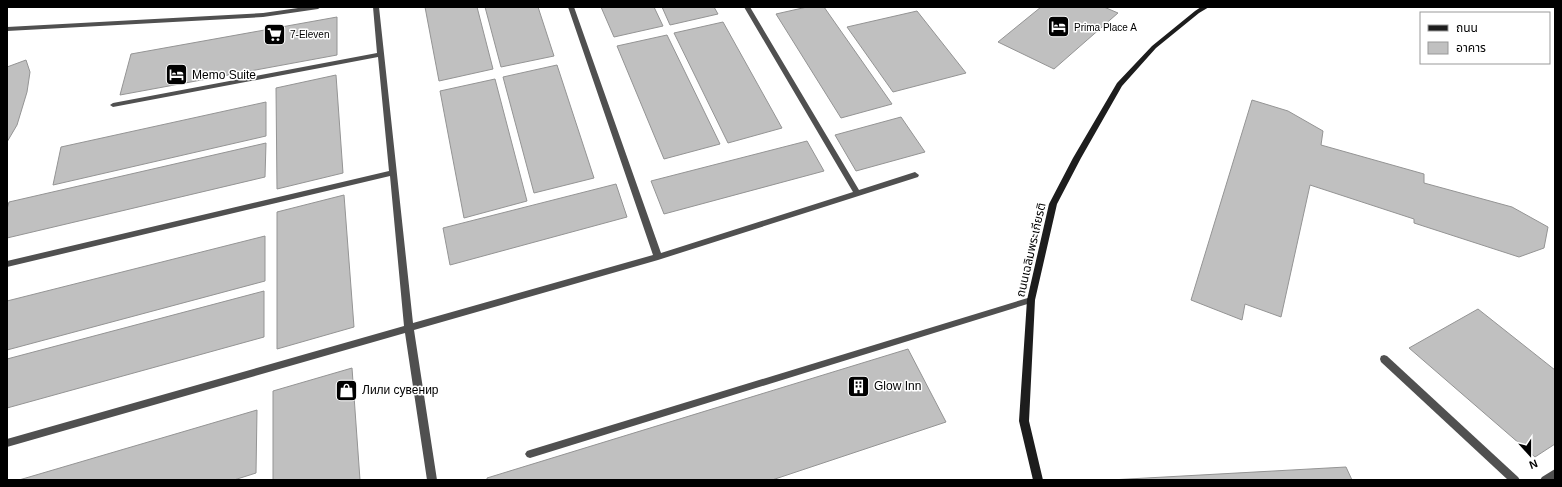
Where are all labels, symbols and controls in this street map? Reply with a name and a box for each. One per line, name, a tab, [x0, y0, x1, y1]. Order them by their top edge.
legend	[1420, 12, 1550, 64]
hotel icon: Prima Place A	[1046, 14, 1072, 40]
supermarket icon: 7-Eleven	[262, 21, 288, 47]
text: ถนน	[1456, 21, 1478, 35]
place label: Prima Place A	[1074, 22, 1137, 33]
place label: 7-Eleven	[290, 29, 329, 40]
text: อาคาร	[1456, 41, 1486, 55]
hotel icon: Memo Suite	[164, 62, 190, 88]
place label: Memo Suite	[192, 68, 256, 82]
street label: ถนนเฉลิมพระเกียรติ	[1013, 201, 1049, 299]
building icon: Glow Inn	[845, 373, 871, 399]
shop icon: Лили сувенир	[333, 377, 359, 403]
place label: Glow Inn	[874, 379, 921, 393]
place label: Лили сувенир	[362, 383, 439, 397]
north arrow	[1510, 435, 1550, 475]
text: N	[1528, 457, 1539, 471]

